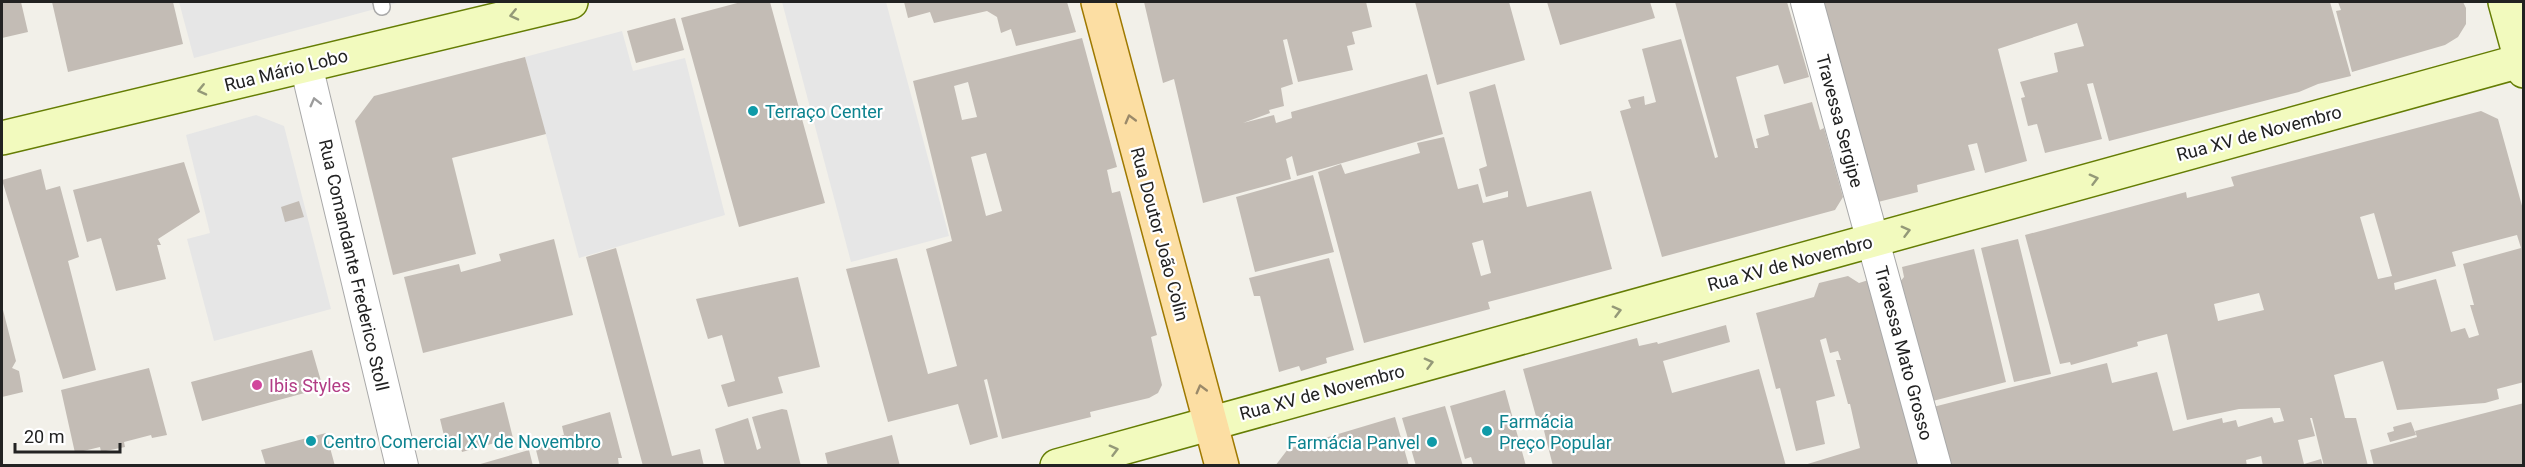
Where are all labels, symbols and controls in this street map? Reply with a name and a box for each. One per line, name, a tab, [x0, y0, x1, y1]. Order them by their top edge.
one-way arrow	[509, 8, 519, 21]
street label: Rua Mário Lobo	[222, 45, 350, 95]
street label: Travessa Sergipe	[1812, 52, 1868, 190]
one-way arrow	[197, 83, 207, 96]
one-way arrow	[309, 97, 322, 107]
place label: Terraço Center	[765, 101, 883, 122]
street label: Rua XV de Novembro	[2174, 101, 2344, 165]
marker: Terraço Center	[746, 104, 760, 118]
one-way arrow	[1124, 114, 1137, 124]
street label: Rua Comandante Frederico Stoll	[315, 137, 393, 393]
street label: Rua Doutor João Colin	[1127, 145, 1193, 323]
one-way arrow	[2088, 174, 2099, 186]
one-way arrow	[1900, 226, 1911, 238]
street label: Rua XV de Novembro	[1705, 231, 1875, 295]
street label: Travessa Mato Grosso	[1871, 263, 1937, 443]
one-way arrow	[1611, 306, 1622, 318]
one-way arrow	[1423, 358, 1434, 370]
street label: Rua XV de Novembro	[1237, 360, 1407, 424]
place label: Ibis Styles	[269, 375, 350, 396]
marker: Ibis Styles	[250, 378, 264, 392]
one-way arrow	[1196, 384, 1209, 394]
place label: Farmácia Preço Popular	[1499, 411, 1612, 453]
scale bar	[15, 416, 120, 454]
marker: Farmácia Preço Popular	[1480, 424, 1494, 438]
text: 20 m	[24, 426, 64, 447]
place label: Centro Comercial XV de Novembro	[323, 431, 601, 452]
place label: Farmácia Panvel	[1287, 432, 1420, 453]
marker: Centro Comercial XV de Novembro	[304, 434, 318, 448]
marker: Farmácia Panvel	[1425, 435, 1439, 449]
one-way arrow	[1108, 445, 1119, 457]

